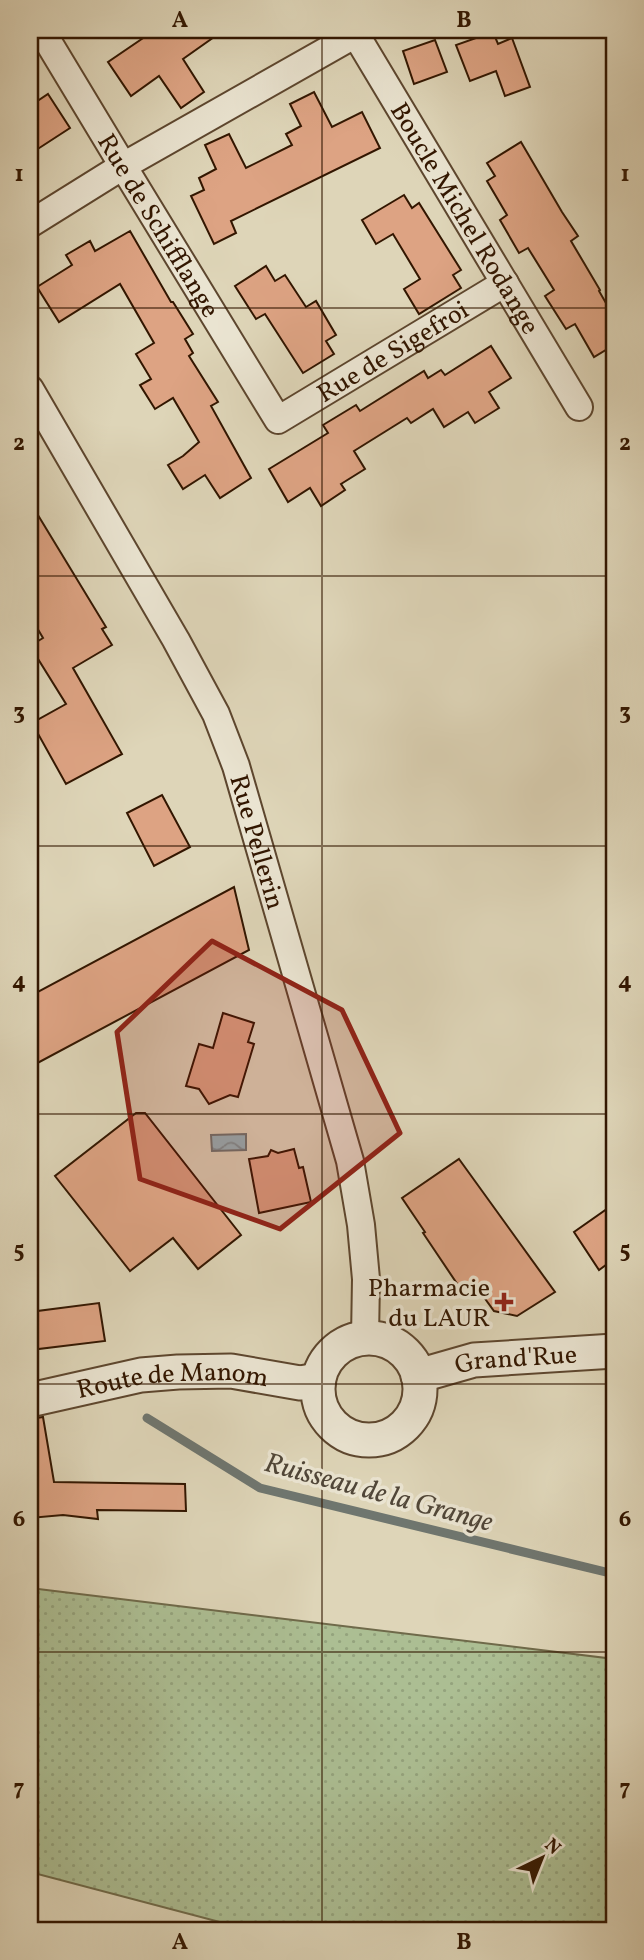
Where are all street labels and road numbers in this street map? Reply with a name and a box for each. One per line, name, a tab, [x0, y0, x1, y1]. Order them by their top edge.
street label: Boucle Michel Rodange	[380, 96, 547, 342]
street label: Rue de Schifflange	[87, 127, 227, 325]
street label: Rue de Sigefroi	[311, 293, 476, 412]
street label: Rue Pellerin	[219, 770, 293, 914]
street label: Grand'Rue	[451, 1337, 578, 1385]
street label: Route de Manom	[73, 1355, 271, 1409]

